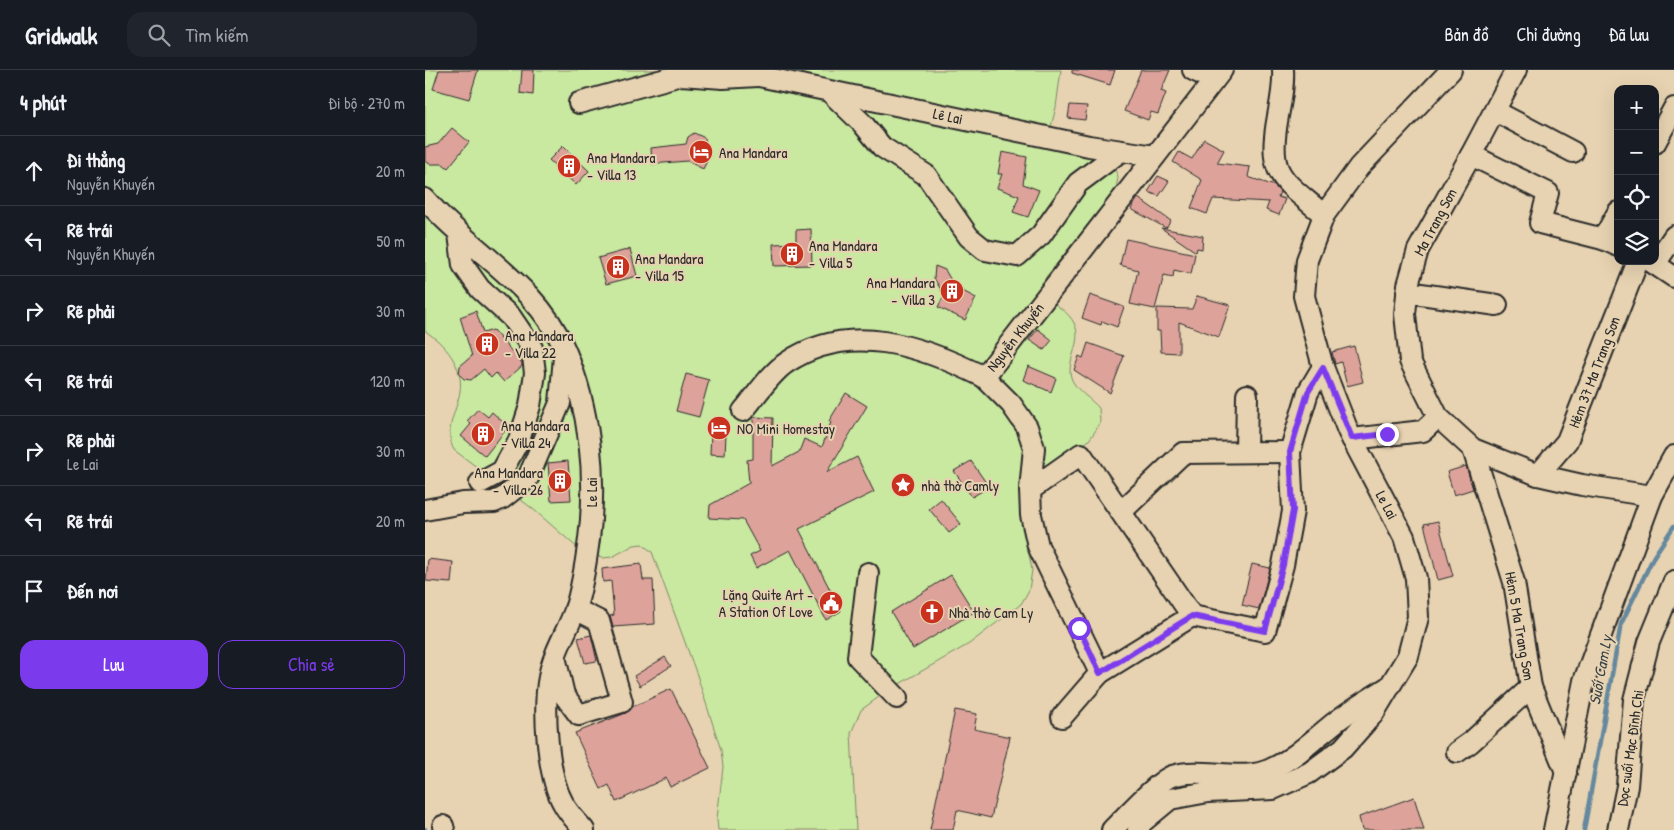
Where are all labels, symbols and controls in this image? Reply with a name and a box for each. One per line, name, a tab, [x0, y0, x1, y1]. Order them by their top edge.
search box	[127, 12, 477, 57]
text: Gridwalk	[25, 19, 97, 51]
icon: search	[145, 21, 173, 49]
text: Tìm kiếm	[185, 22, 248, 48]
text: Bản đồ	[1445, 22, 1488, 47]
text: Chỉ đường	[1516, 22, 1581, 47]
text: Đã lưu	[1609, 22, 1649, 47]
map controls	[1614, 85, 1659, 265]
button: +	[1614, 85, 1659, 130]
text: 4 phút	[20, 88, 66, 117]
text: Đi bộ · 270 m	[328, 92, 405, 114]
street label: Lê Lai	[931, 103, 965, 129]
button: −	[1614, 130, 1659, 175]
hotel icon: Ana Mandara	[688, 139, 714, 165]
place label: Ana Mandara	[719, 142, 788, 163]
text: Đi thẳng	[67, 147, 125, 173]
place label: Ana Mandara - Villa 13	[587, 147, 656, 185]
building icon: Ana Mandara - Villa 13	[556, 153, 582, 179]
icon: ahead	[20, 157, 48, 185]
text: 20 m	[376, 160, 405, 182]
text: Nguyễn Khuyến	[67, 173, 155, 195]
button: locate	[1614, 175, 1659, 220]
street label: Ma Trang Sơn	[1408, 184, 1462, 259]
text: Rẽ trái	[67, 217, 113, 243]
button: layers	[1614, 220, 1659, 265]
icon: left	[20, 227, 48, 255]
text: 50 m	[377, 230, 405, 252]
place label: Ana Mandara - Villa 5	[809, 235, 878, 273]
building icon: Ana Mandara - Villa 5	[779, 241, 805, 267]
text: Nguyễn Khuyến	[67, 243, 155, 265]
place label: Ana Mandara - Villa 15	[635, 248, 704, 286]
building icon: Ana Mandara - Villa 15	[605, 254, 631, 280]
place label: Ana Mandara - Villa 3	[867, 272, 935, 310]
building icon: Ana Mandara - Villa 3	[939, 278, 965, 304]
icon: right	[20, 297, 48, 325]
text: Rẽ phải	[67, 298, 115, 324]
street label: Nguyễn Khuyến	[981, 298, 1049, 376]
text: 30 m	[376, 300, 405, 322]
street label: Hẻm 37 Ma Trang Sơn	[1563, 313, 1625, 431]
place label: Ana Mandara - Villa 22	[505, 325, 574, 363]
building icon: Ana Mandara - Villa 22	[474, 331, 500, 357]
icon: left	[20, 367, 48, 395]
text: Rẽ trái	[67, 368, 113, 394]
text: 120 m	[370, 370, 405, 392]
place label: Ana Mandara - Villa 24	[501, 415, 570, 453]
hotel icon: NO Mini Homestay	[706, 415, 732, 441]
place label: NO Mini Homestay	[737, 418, 835, 439]
building icon: Ana Mandara - Villa 24	[470, 421, 496, 447]
route end	[1376, 423, 1399, 446]
text: Rẽ phải	[67, 427, 115, 453]
icon: right	[20, 437, 48, 465]
text: 30 m	[376, 440, 405, 462]
text: Le Lai	[67, 453, 99, 475]
place label: Ana Mandara - Villa 26	[475, 462, 543, 500]
building icon: Ana Mandara - Villa 26	[547, 468, 573, 494]
place icon: nhà thờ Camly	[890, 472, 916, 498]
place label: nhà thờ Camly	[921, 475, 999, 496]
street label: Le Lai	[581, 477, 602, 507]
street label: Le Lai	[1371, 487, 1403, 523]
icon: left	[20, 507, 48, 535]
text: Rẽ trái	[67, 508, 113, 534]
text: 20 m	[376, 510, 405, 532]
street label: Hẻm 5 Ma Trang Sơn	[1500, 570, 1540, 682]
icon: arrive	[20, 577, 48, 605]
text: Đến nơi	[67, 578, 118, 604]
place label: Lặng Quite Art - A Station Of Love	[719, 584, 813, 622]
public building icon: Lặng Quite Art - A Station Of Love	[818, 590, 844, 616]
church icon: Nhà thờ Cam Ly	[919, 599, 945, 625]
place label: Nhà thờ Cam Ly	[949, 602, 1033, 623]
route start	[1068, 617, 1091, 640]
water label: Suối Cam Ly	[1583, 632, 1617, 706]
button: Lưu	[20, 640, 208, 689]
button: Chia sẻ	[218, 640, 405, 689]
street label: Dọc suối Mạc Đĩnh Chi	[1611, 689, 1649, 807]

